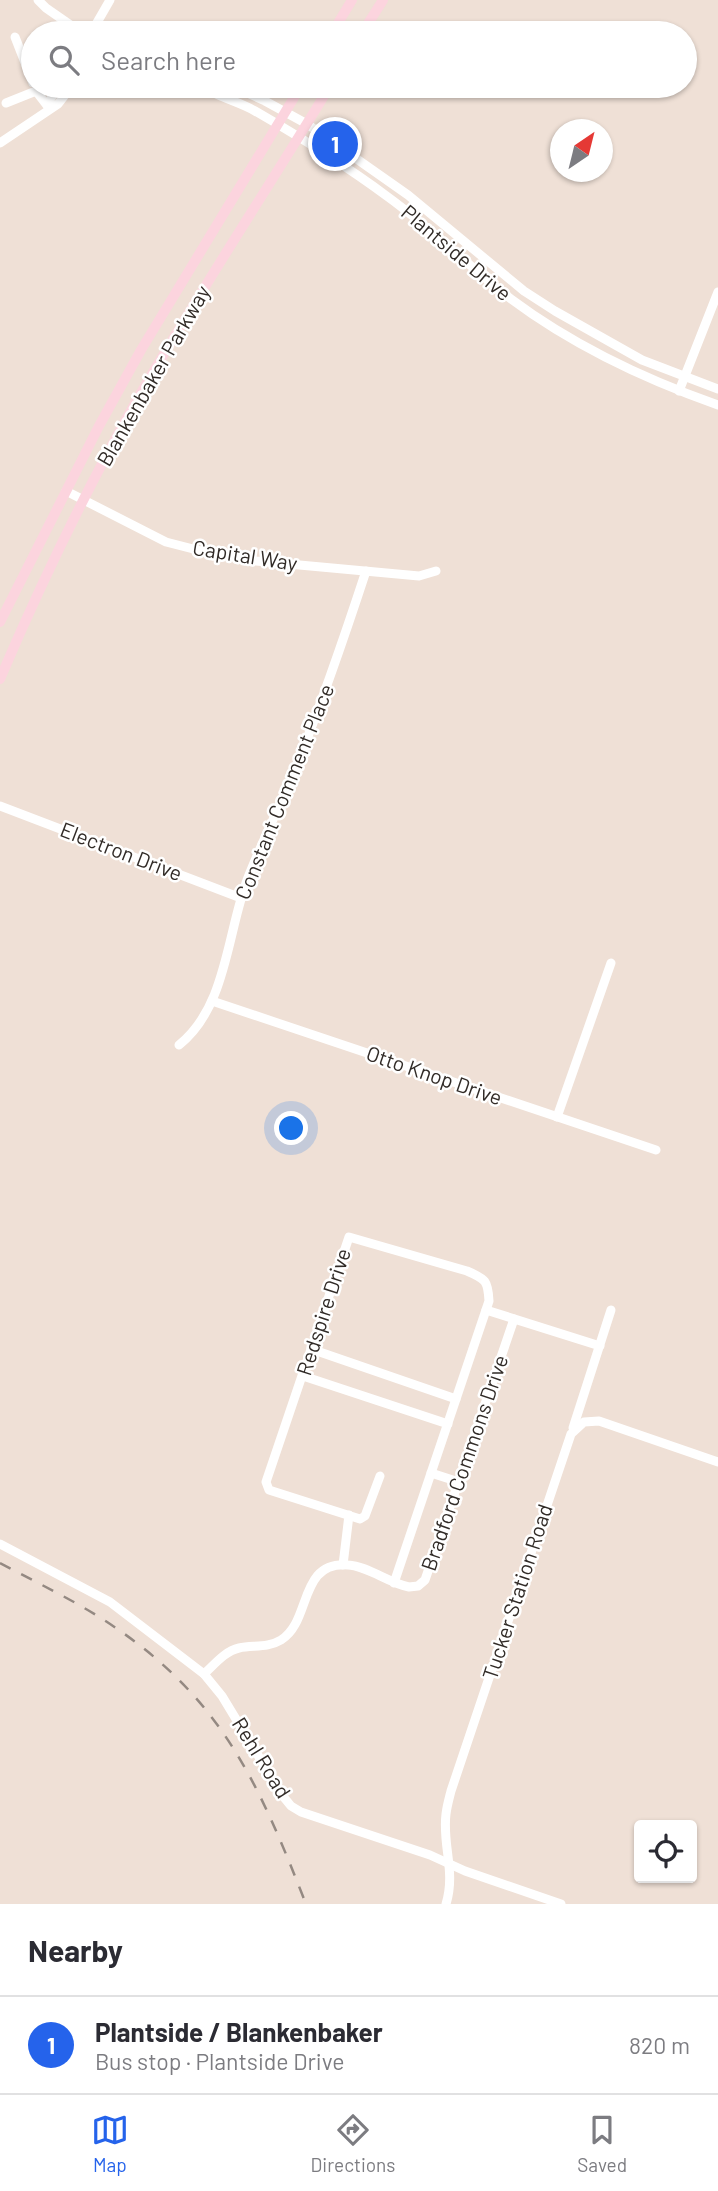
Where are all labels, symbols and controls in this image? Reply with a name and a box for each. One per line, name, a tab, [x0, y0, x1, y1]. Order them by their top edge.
search box	[21, 21, 697, 98]
icon: search	[45, 41, 83, 79]
text: Search here	[101, 44, 236, 75]
pin: 1	[312, 118, 358, 170]
north arrow	[550, 119, 613, 182]
street label: Plantside Drive	[397, 199, 517, 305]
street label: Blankenbaker Parkway	[91, 280, 215, 470]
street label: Capital Way	[191, 534, 300, 575]
street label: Constant Comment Place	[229, 680, 338, 903]
street label: Electron Drive	[57, 816, 186, 885]
street label: Otto Knop Drive	[363, 1040, 506, 1109]
your location	[274, 1111, 308, 1145]
street label: Redspire Drive	[290, 1245, 355, 1378]
street label: Bradford Commons Drive	[415, 1351, 512, 1574]
street label: Tucker Station Road	[476, 1500, 557, 1683]
street label: Rehl Road	[228, 1712, 297, 1802]
map controls	[634, 1820, 697, 1883]
button: locate	[634, 1820, 697, 1883]
text: Nearby	[28, 1932, 123, 1968]
text: Plantside / Blankenbaker	[95, 2016, 383, 2047]
text: 1	[47, 2031, 55, 2059]
text: 820 m	[629, 2031, 690, 2059]
text: Bus stop · Plantside Drive	[95, 2047, 344, 2075]
tab: Map	[91, 2111, 129, 2176]
tab: Directions	[311, 2111, 396, 2176]
tab: Saved	[577, 2111, 627, 2176]

